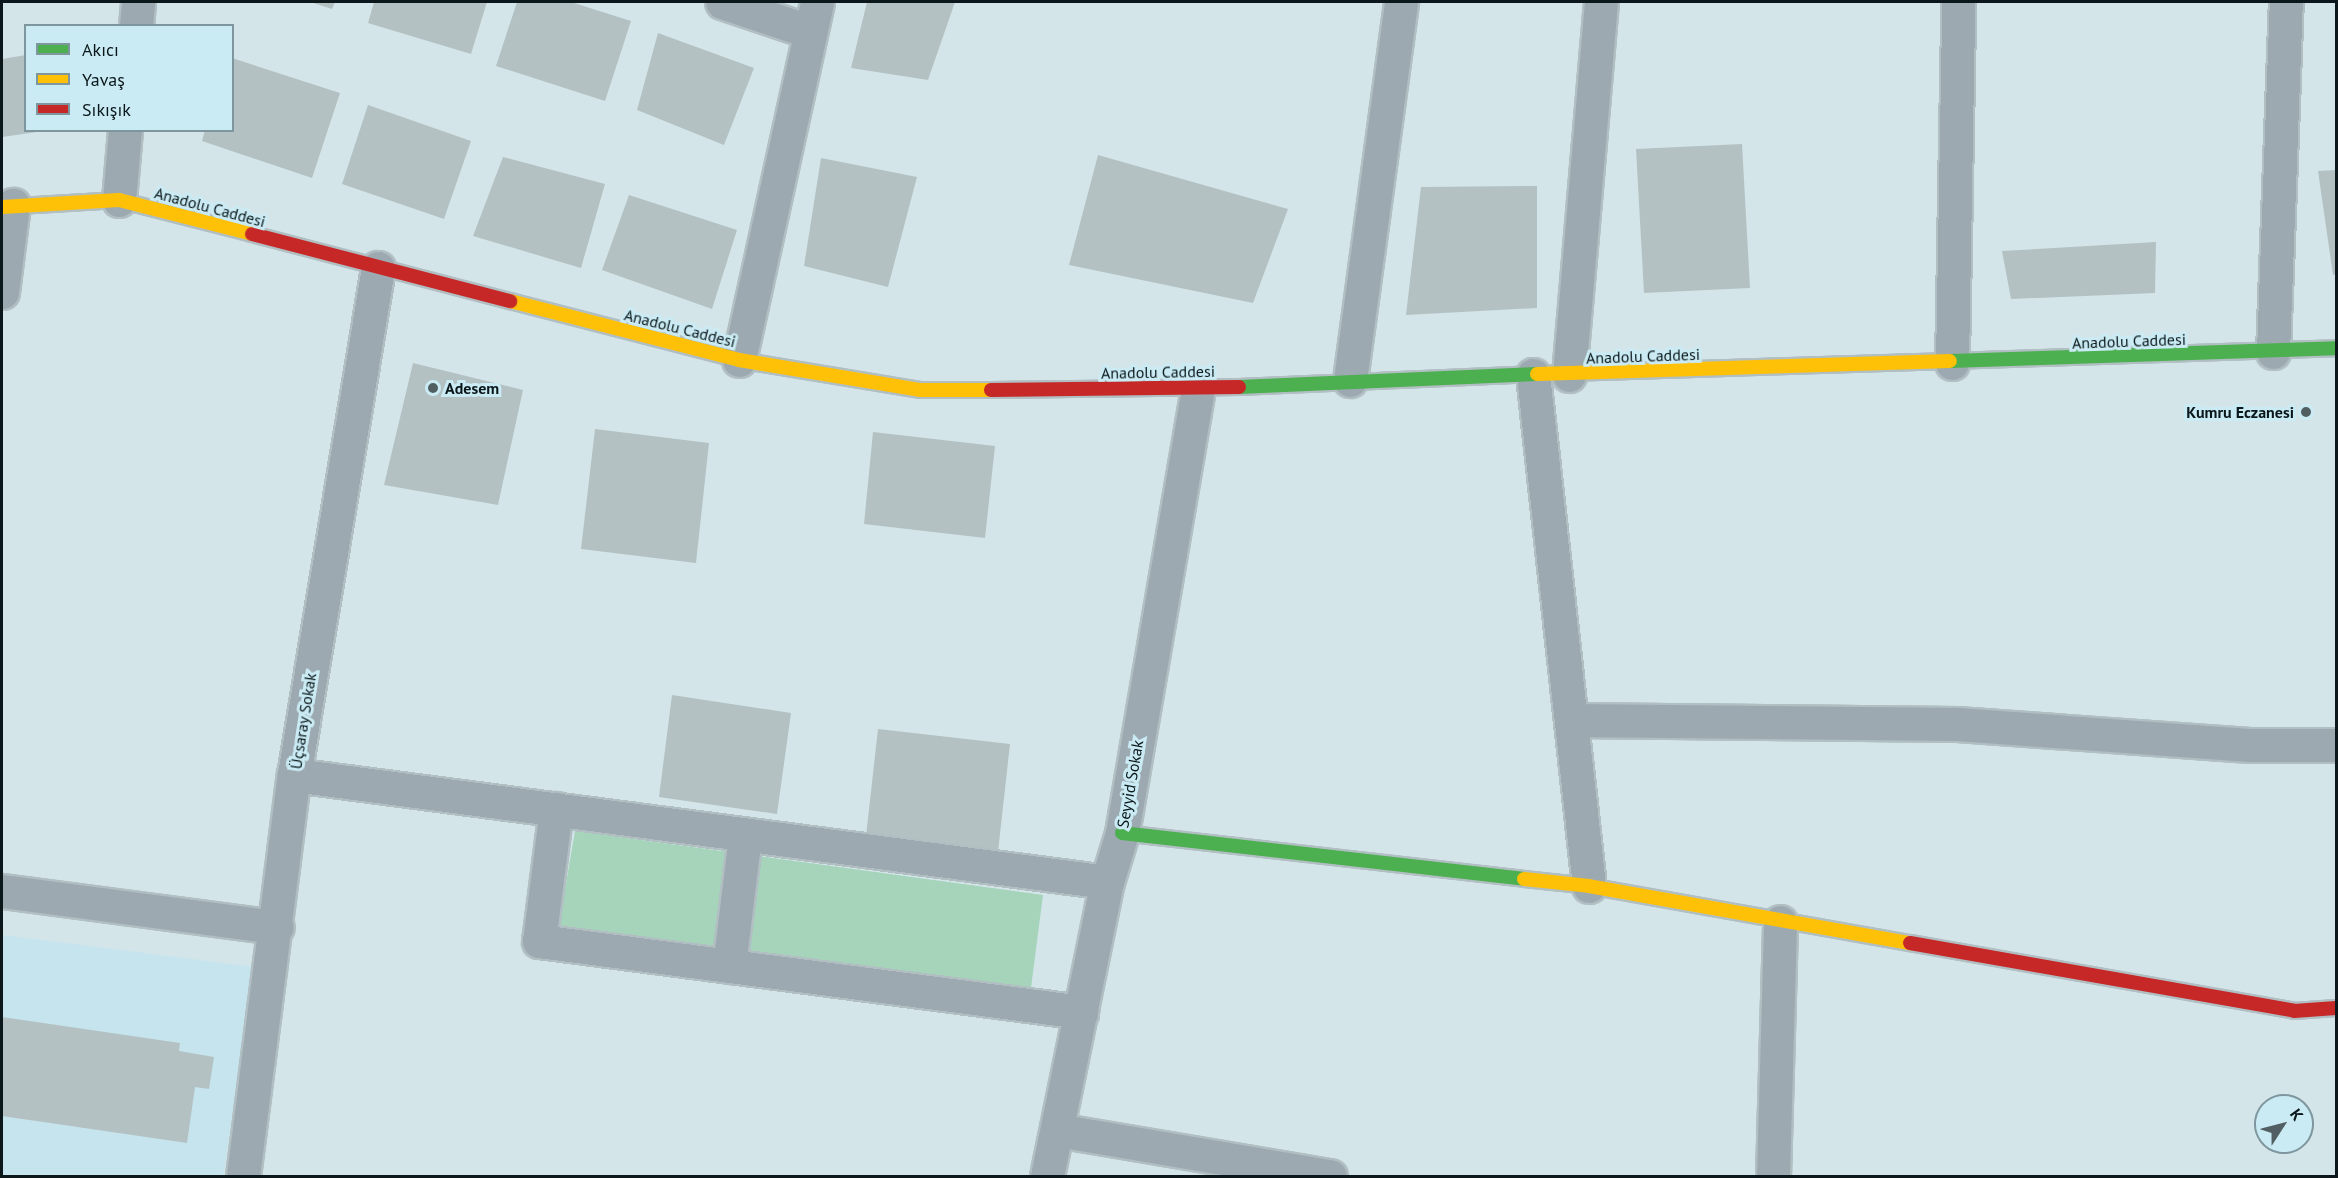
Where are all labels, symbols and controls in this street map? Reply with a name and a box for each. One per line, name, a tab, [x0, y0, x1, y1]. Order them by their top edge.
legend	[24, 24, 234, 132]
text: Akıcı	[82, 38, 119, 61]
text: Yavaş	[82, 68, 125, 91]
text: Sıkışık	[82, 98, 131, 121]
street label: Anadolu Caddesi	[152, 183, 268, 231]
street label: Anadolu Caddesi	[622, 305, 738, 351]
street label: Anadolu Caddesi	[2072, 329, 2186, 353]
street label: Anadolu Caddesi	[1586, 344, 1700, 368]
street label: Anadolu Caddesi	[1101, 361, 1215, 383]
place label: Adesem	[445, 378, 499, 398]
marker: Adesem	[426, 381, 440, 395]
place label: Kumru Eczanesi	[2186, 402, 2294, 422]
marker: Kumru Eczanesi	[2299, 405, 2313, 419]
street label: Üçsaray Sokak	[286, 671, 320, 771]
street label: Seyyid Sokak	[1113, 739, 1147, 829]
north arrow	[2254, 1094, 2314, 1154]
text: K	[2286, 1105, 2308, 1124]

